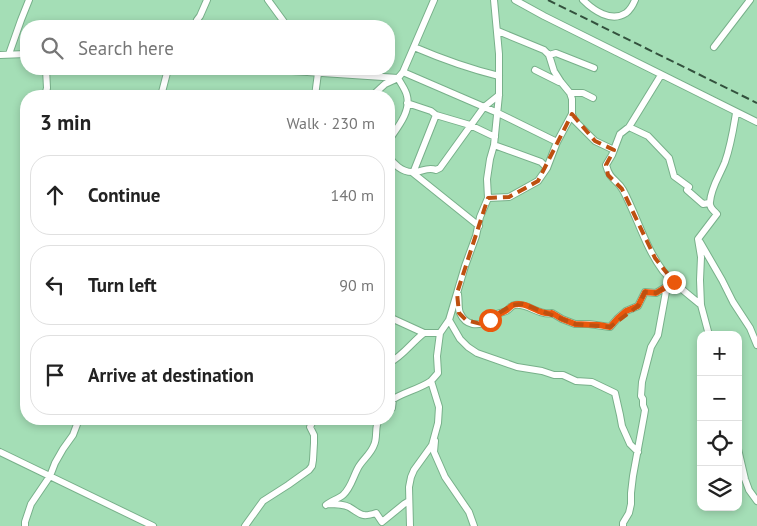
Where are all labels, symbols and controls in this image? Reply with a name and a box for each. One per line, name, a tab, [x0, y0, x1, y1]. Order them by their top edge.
search box	[20, 20, 395, 75]
icon: search	[38, 34, 66, 62]
text: Search here	[78, 36, 174, 60]
text: 3 min	[40, 109, 91, 136]
text: Walk · 230 m	[286, 113, 375, 133]
icon: ahead	[41, 181, 69, 209]
text: Continue	[88, 183, 160, 207]
text: 140 m	[331, 185, 374, 205]
icon: left	[41, 271, 69, 299]
route end	[663, 271, 686, 294]
text: Turn left	[88, 273, 157, 297]
text: 90 m	[339, 275, 374, 295]
route start	[479, 309, 502, 332]
map controls	[697, 331, 742, 511]
button: +	[697, 331, 742, 376]
icon: arrive	[41, 361, 69, 389]
text: Arrive at destination	[88, 363, 254, 387]
button: −	[697, 376, 742, 421]
button: locate	[697, 421, 742, 466]
button: layers	[697, 466, 742, 511]

